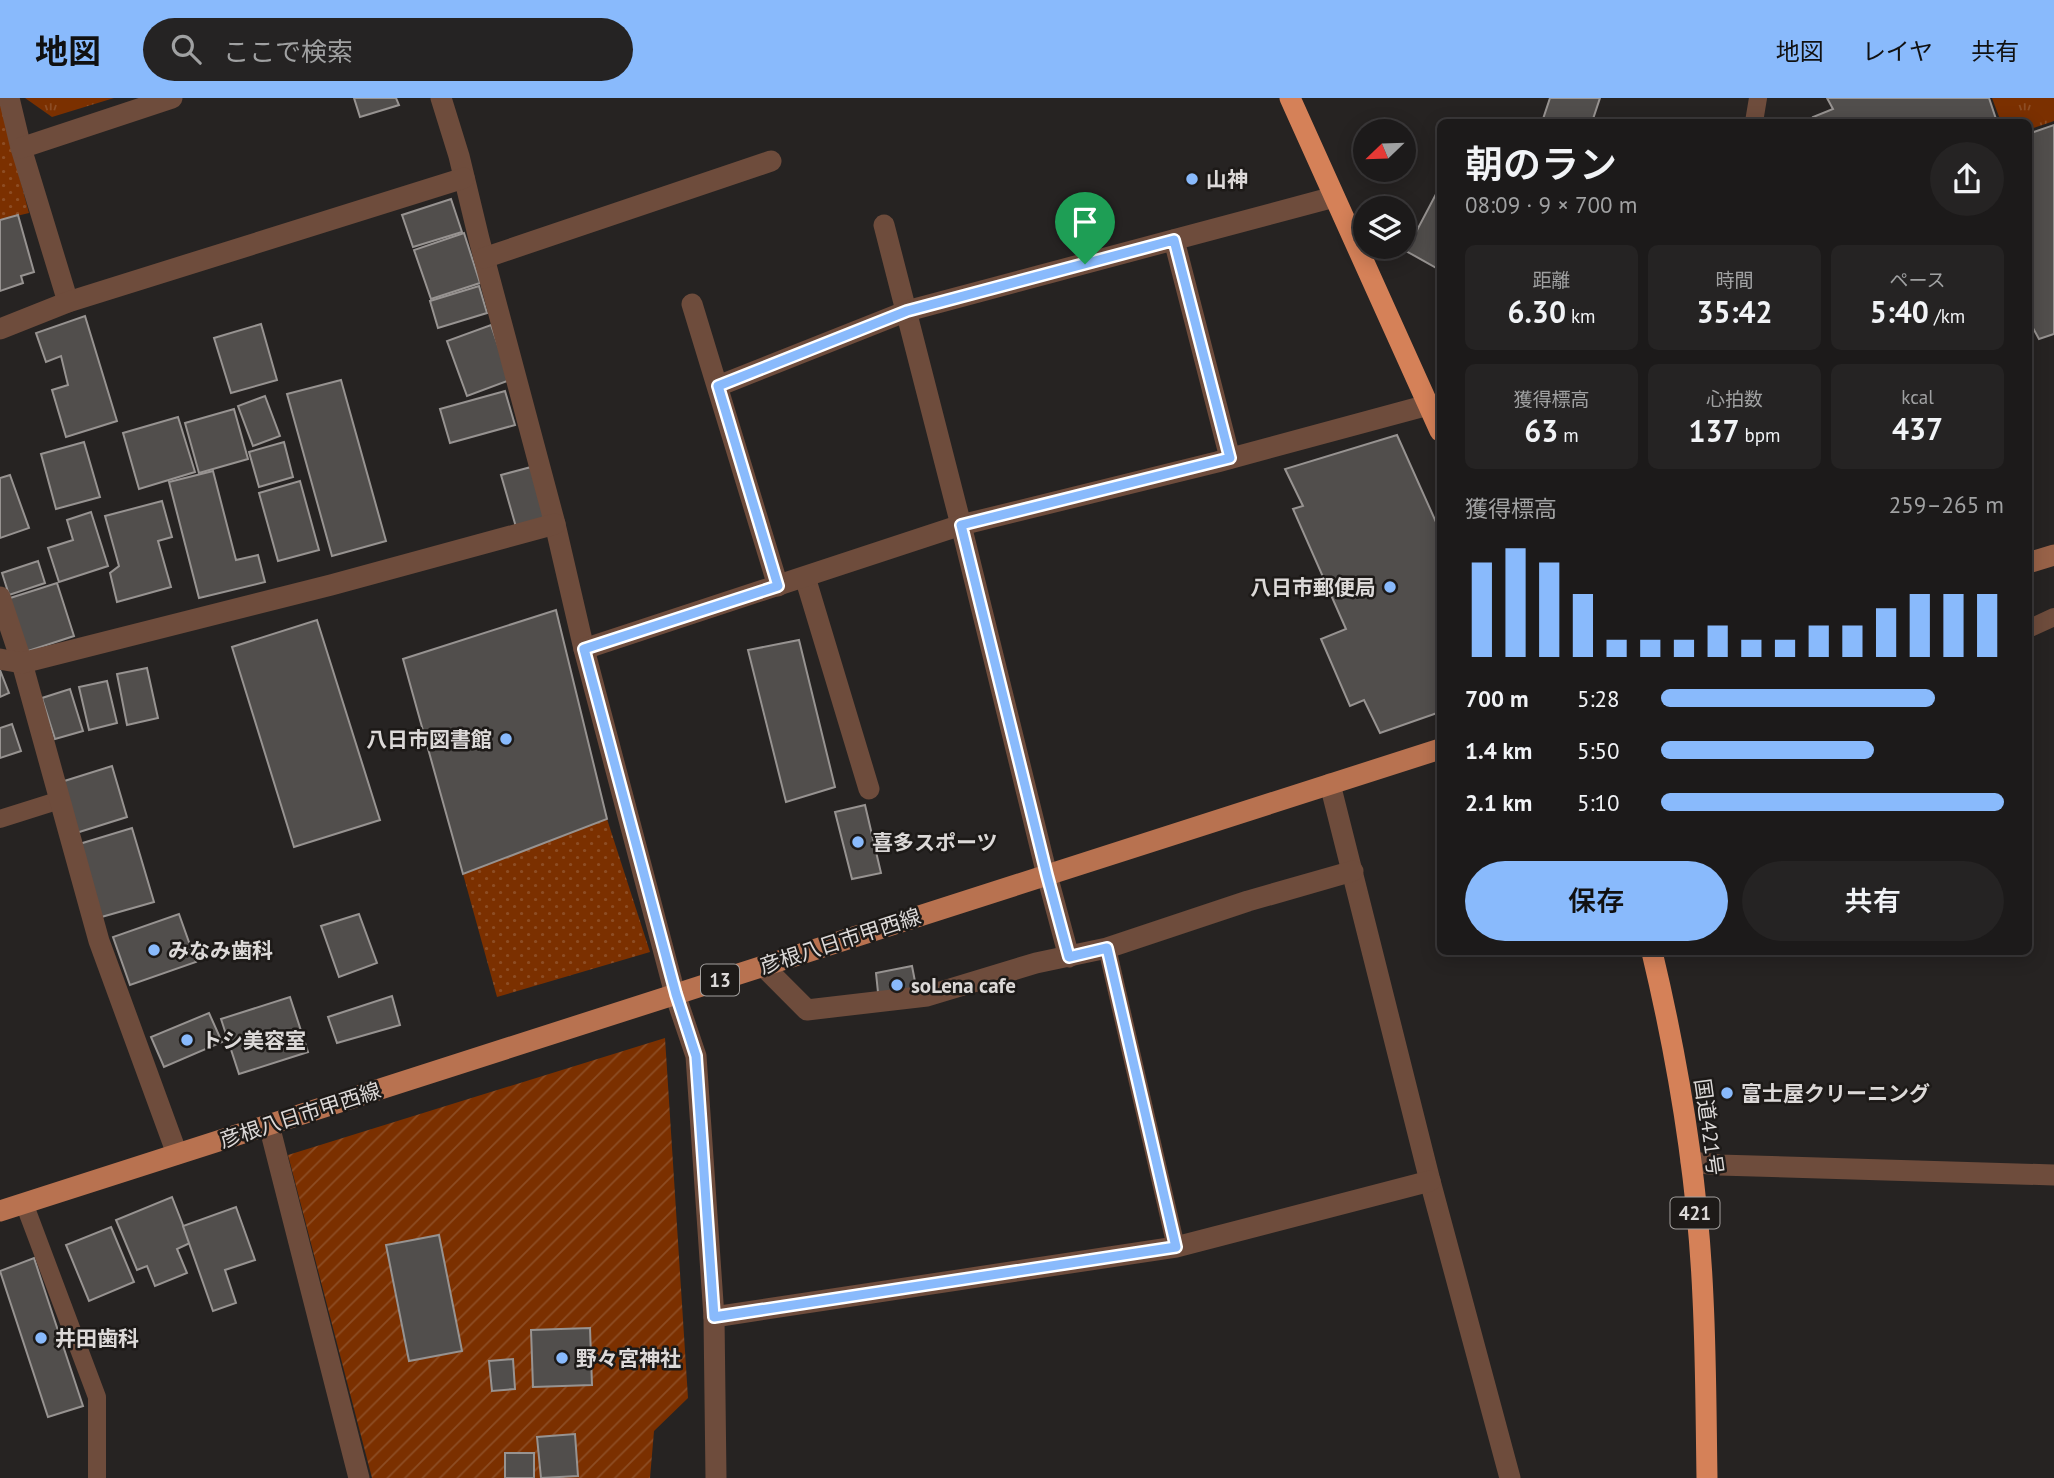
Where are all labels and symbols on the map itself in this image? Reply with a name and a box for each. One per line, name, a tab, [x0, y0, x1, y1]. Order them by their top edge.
north arrow	[1353, 119, 1416, 182]
place label: 山神	[1206, 166, 1248, 193]
marker: 山神	[1184, 171, 1200, 187]
pin	[1055, 192, 1115, 264]
place label: 八日市郵便局	[1250, 574, 1376, 601]
marker: 八日市郵便局	[1382, 579, 1398, 595]
place label: 八日市図書館	[366, 726, 492, 753]
marker: 八日市図書館	[498, 731, 514, 747]
place label: 喜多スポーツ	[872, 829, 998, 856]
marker: 喜多スポーツ	[850, 834, 866, 850]
street label: 彦根八日市甲西線	[756, 902, 924, 980]
place label: みなみ歯科	[168, 937, 273, 964]
marker: みなみ歯科	[146, 942, 162, 958]
road number: 13	[701, 964, 739, 996]
place label: soLena cafe	[911, 972, 1016, 999]
marker: soLena cafe	[889, 977, 905, 993]
place label: トシ美容室	[201, 1027, 306, 1054]
marker: トシ美容室	[179, 1032, 195, 1048]
street label: 彦根八日市甲西線	[216, 1076, 384, 1154]
street label: 国道421号	[1689, 1077, 1729, 1177]
place label: 富士屋クリーニング	[1741, 1080, 1930, 1107]
marker: 富士屋クリーニング	[1719, 1085, 1735, 1101]
road number: 421	[1670, 1198, 1720, 1228]
place label: 井田歯科	[55, 1325, 139, 1352]
marker: 井田歯科	[33, 1330, 49, 1346]
place label: 野々宮神社	[576, 1345, 681, 1372]
marker: 野々宮神社	[554, 1350, 570, 1366]

